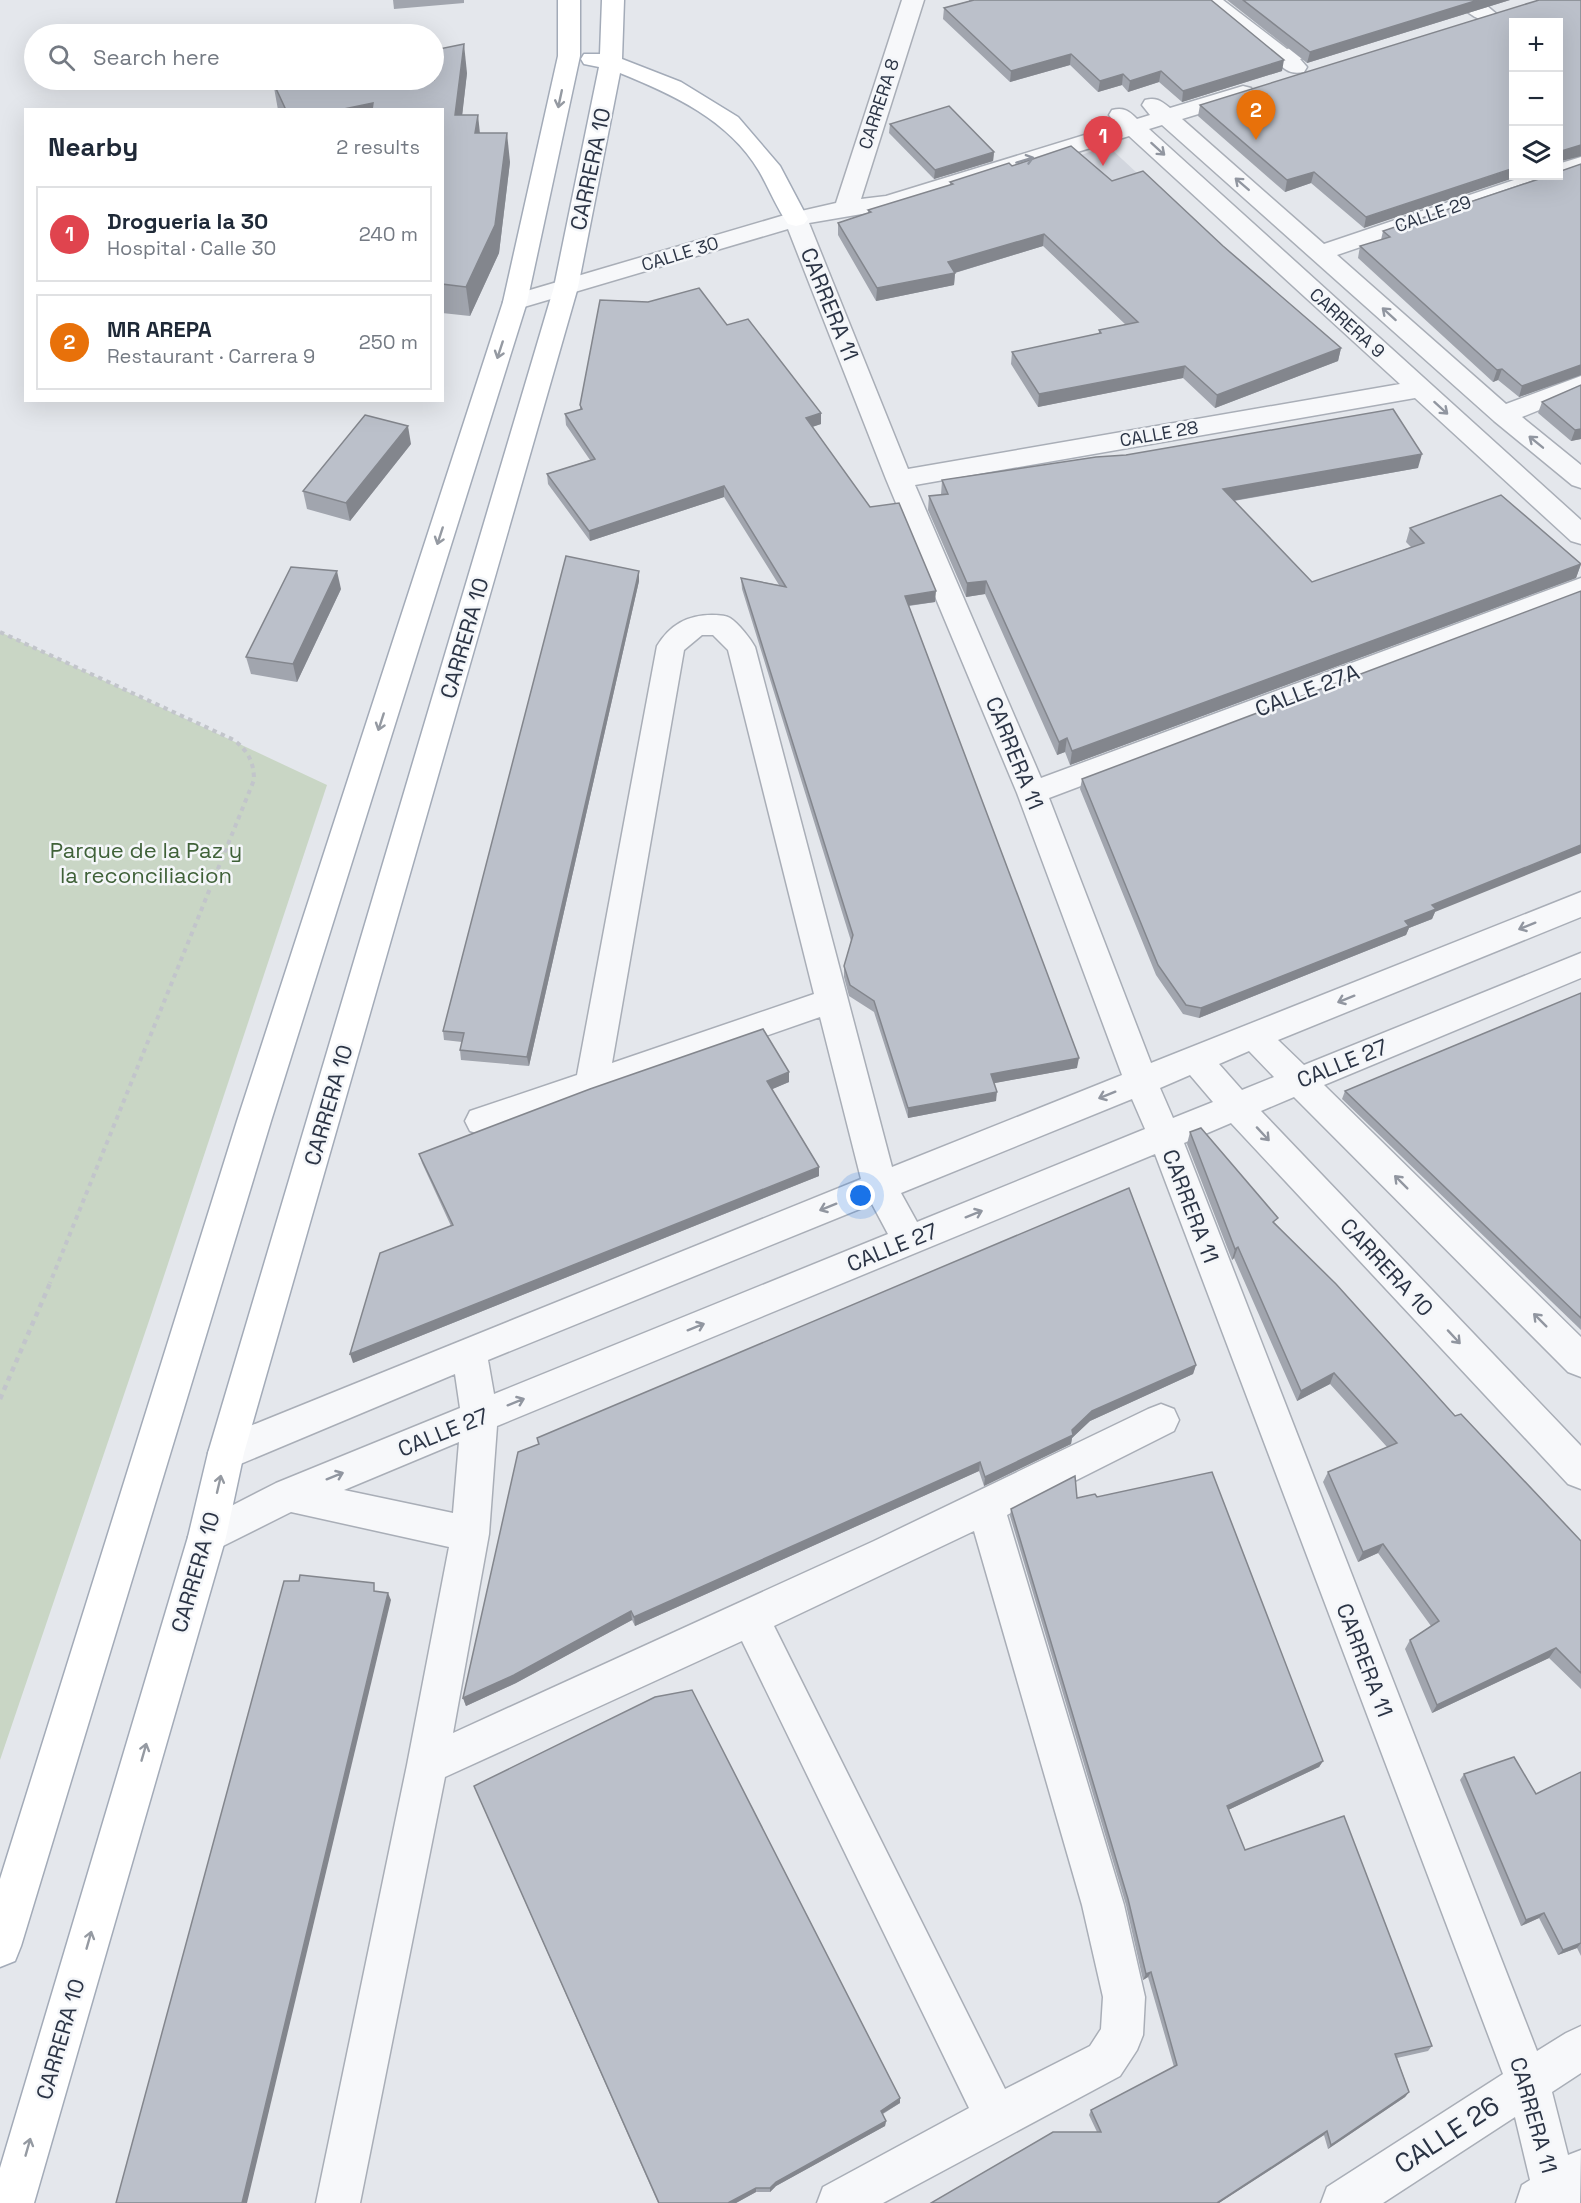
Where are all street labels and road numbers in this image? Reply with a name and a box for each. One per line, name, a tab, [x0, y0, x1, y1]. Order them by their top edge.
street label: CARRERA 8	[853, 56, 904, 152]
street label: CARRERA 10	[563, 105, 617, 233]
street label: CALLE 29	[1392, 190, 1474, 237]
street label: CALLE 30	[638, 231, 721, 276]
street label: CARRERA 11	[795, 243, 865, 365]
street label: CARRERA 9	[1305, 283, 1390, 363]
street label: CALLE 28	[1118, 415, 1200, 452]
street label: CARRERA 10	[433, 574, 495, 702]
street label: CALLE 27A	[1251, 657, 1363, 723]
street label: CARRERA 11	[980, 692, 1050, 814]
street label: CALLE 27	[1293, 1032, 1391, 1094]
street label: CARRERA 10	[297, 1041, 359, 1169]
street label: CARRERA 11	[1157, 1145, 1225, 1267]
street label: CARRERA 10	[1334, 1212, 1440, 1322]
street label: CALLE 27	[843, 1216, 941, 1278]
street label: CALLE 27	[394, 1401, 492, 1463]
street label: CARRERA 10	[164, 1508, 226, 1636]
street label: CARRERA 11	[1331, 1599, 1399, 1721]
street label: CARRERA 10	[29, 1975, 91, 2103]
street label: CARRERA 11	[1504, 2054, 1564, 2176]
street label: CALLE 26	[1387, 2088, 1506, 2182]

